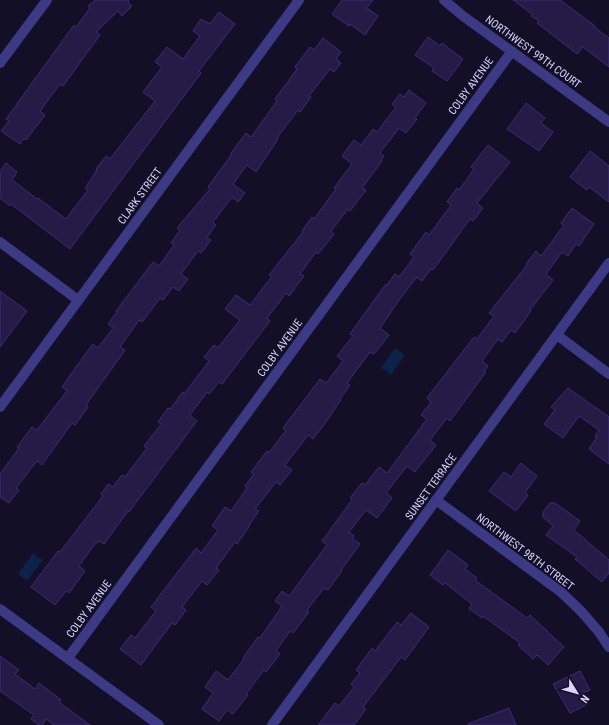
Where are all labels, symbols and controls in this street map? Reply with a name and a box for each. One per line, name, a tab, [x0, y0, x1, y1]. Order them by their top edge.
street label: NORTHWEST 99TH COURT	[483, 13, 584, 91]
street label: COLBY AVENUE	[446, 54, 497, 117]
street label: CLARK STREET	[115, 165, 165, 227]
street label: COLBY AVENUE	[255, 316, 306, 379]
street label: SUNSET TERRACE	[403, 451, 460, 523]
street label: NORTHWEST 98TH STREET	[474, 511, 577, 593]
street label: COLBY AVENUE	[64, 577, 115, 640]
north arrow	[557, 673, 597, 713]
text: N	[577, 692, 592, 706]

